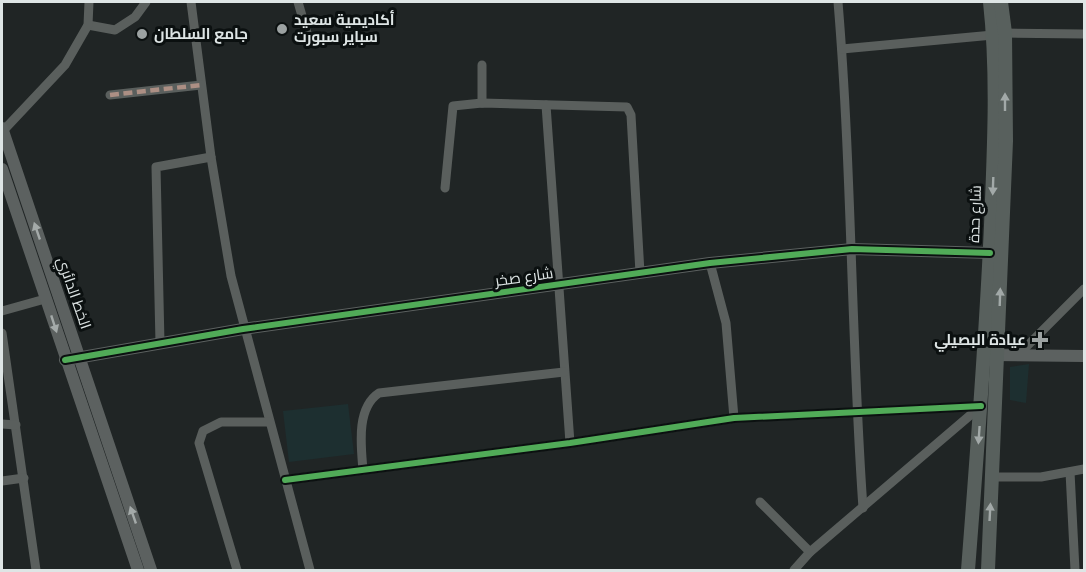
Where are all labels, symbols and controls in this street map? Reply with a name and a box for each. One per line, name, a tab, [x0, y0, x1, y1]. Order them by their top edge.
place label: أكاديمية سعيد سباير سبورت	[294, 10, 395, 46]
marker: أكاديمية سعيد سباير سبورت	[275, 22, 289, 36]
place label: جامع السلطان	[154, 24, 248, 44]
marker: جامع السلطان	[135, 27, 149, 41]
one-way arrow	[1001, 93, 1010, 112]
one-way arrow	[988, 176, 997, 195]
street label: شارع حدة	[964, 185, 987, 243]
one-way arrow	[31, 222, 41, 240]
street label: الخط الدائري	[50, 254, 96, 332]
street label: شارع صخر	[493, 263, 555, 292]
one-way arrow	[995, 288, 1005, 307]
one-way arrow	[49, 315, 59, 333]
place label: عيادة البصيلي	[934, 330, 1026, 352]
marker: عيادة البصيلي	[1031, 331, 1049, 349]
one-way arrow	[974, 425, 984, 444]
one-way arrow	[986, 503, 995, 522]
one-way arrow	[127, 506, 137, 524]

